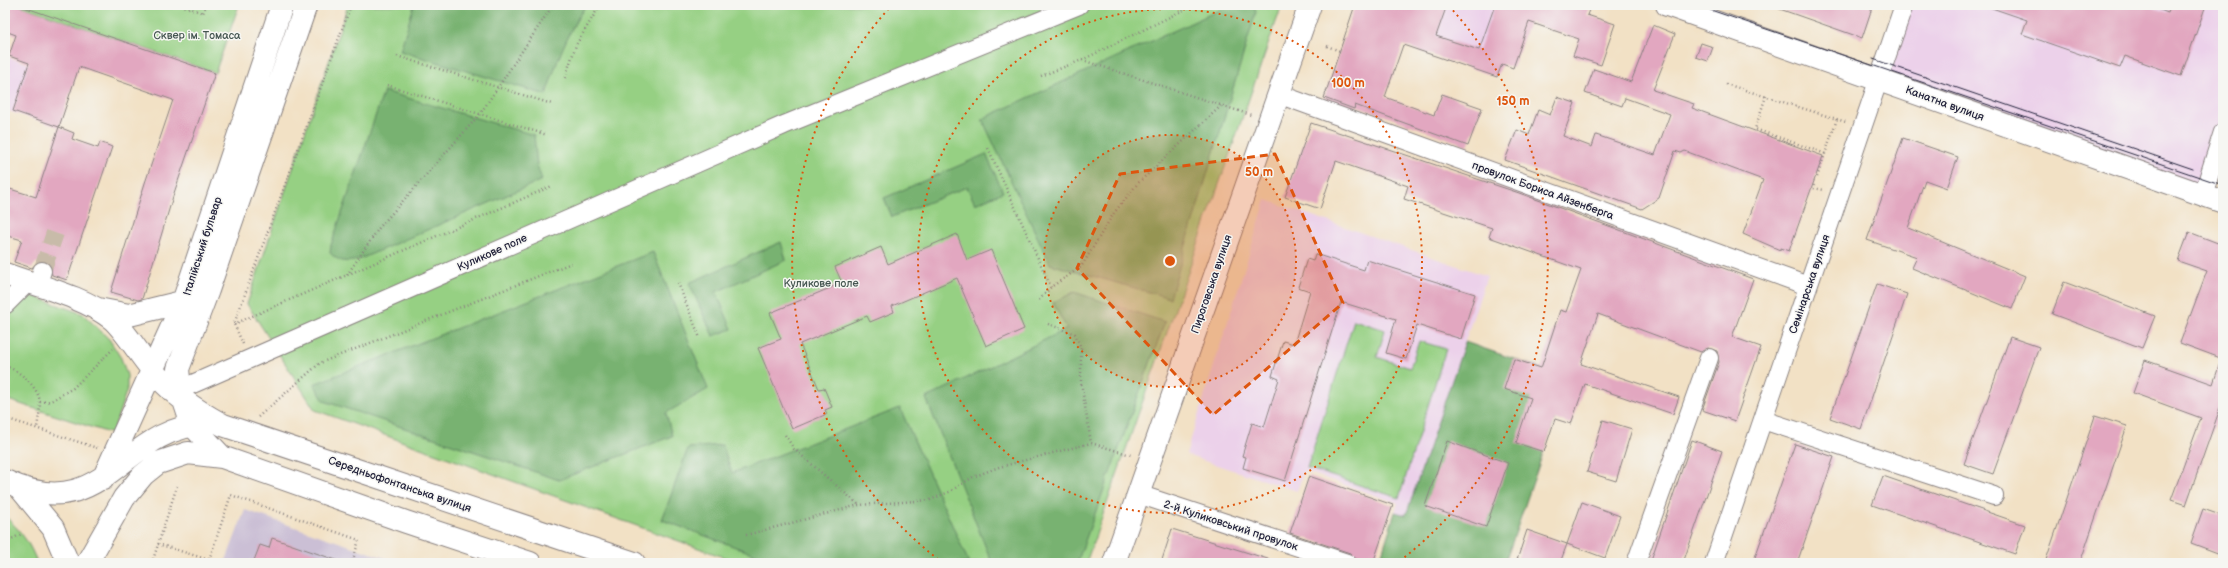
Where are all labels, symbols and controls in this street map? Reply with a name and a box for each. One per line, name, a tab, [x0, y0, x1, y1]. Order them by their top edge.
park label: Сквер ім. Томаса	[153, 29, 241, 42]
text: 100 m	[1331, 76, 1365, 91]
street label: Канатна вулиця	[1904, 83, 1986, 124]
text: 150 m	[1497, 94, 1529, 109]
street label: провулок Бориса Айзенберга	[1470, 159, 1616, 222]
text: 50 m	[1245, 165, 1273, 180]
street label: Італійський бульвар	[180, 194, 225, 297]
street label: Куликове поле	[455, 231, 529, 274]
street label: Пироговська вулиця	[1188, 233, 1234, 335]
street label: Семінарська вулиця	[1786, 233, 1833, 336]
centre of rings	[1163, 254, 1177, 268]
park label: Куликове поле	[783, 277, 859, 290]
street label: Середньофонтанська вулиця	[327, 454, 473, 515]
street label: 2-й Куликовський провулок	[1162, 498, 1300, 553]

